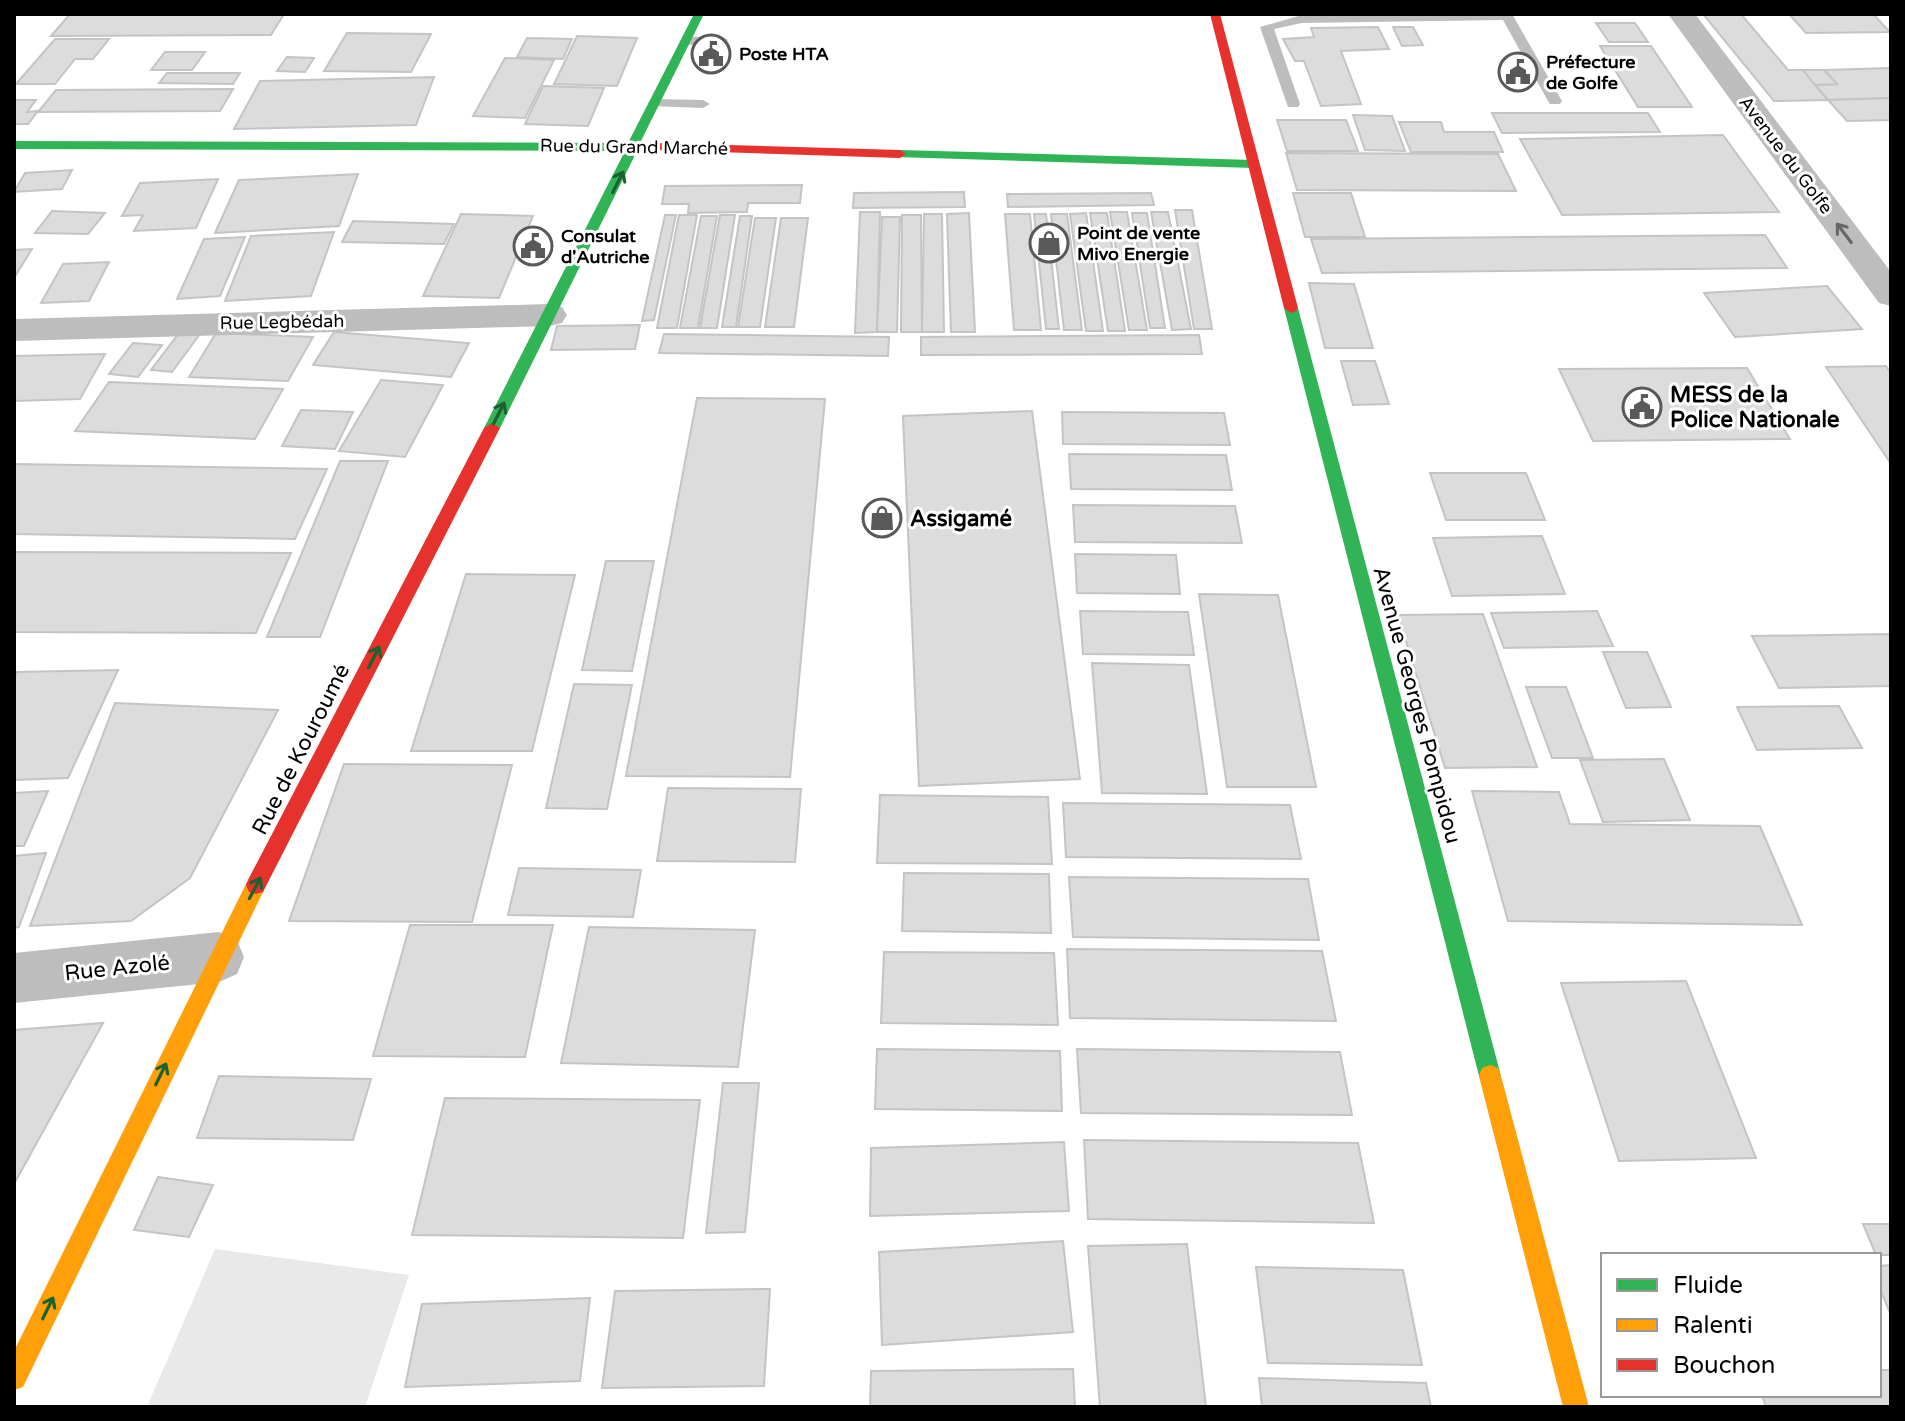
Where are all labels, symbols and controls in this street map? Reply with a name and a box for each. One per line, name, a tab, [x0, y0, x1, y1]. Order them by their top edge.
public building icon: Poste HTA	[690, 33, 732, 75]
place label: Poste HTA	[739, 43, 829, 65]
public building icon: Préfecture de Golfe	[1497, 51, 1539, 93]
place label: Préfecture de Golfe	[1546, 51, 1636, 94]
street label: Avenue du Golfe	[1735, 92, 1837, 218]
street label: Rue du Grand Marché	[540, 134, 728, 160]
one-way arrow	[610, 170, 626, 194]
shop icon: Point de vente Mivo Energie	[1028, 222, 1070, 264]
place label: Point de vente Mivo Energie	[1077, 222, 1200, 265]
one-way arrow	[1836, 223, 1853, 244]
public building icon: Consulat d'Autriche	[512, 225, 554, 267]
place label: Consulat d'Autriche	[561, 225, 650, 268]
street label: Rue Legbédah	[220, 310, 344, 334]
place label: MESS de la Police Nationale	[1670, 382, 1839, 433]
public building icon: MESS de la Police Nationale	[1621, 386, 1663, 428]
one-way arrow	[492, 402, 507, 426]
shop icon: Assigamé	[861, 497, 903, 539]
place label: Assigamé	[910, 506, 1012, 532]
street label: Avenue Georges Pompidou	[1368, 564, 1467, 847]
one-way arrow	[367, 645, 383, 669]
street label: Rue de Kouroumé	[247, 660, 355, 839]
one-way arrow	[248, 876, 264, 900]
street label: Rue Azolé	[63, 950, 171, 986]
one-way arrow	[154, 1062, 169, 1086]
legend	[1601, 1253, 1881, 1397]
text: Fluide	[1673, 1271, 1743, 1300]
one-way arrow	[41, 1296, 56, 1320]
text: Ralenti	[1673, 1311, 1753, 1340]
text: Bouchon	[1673, 1351, 1775, 1380]

